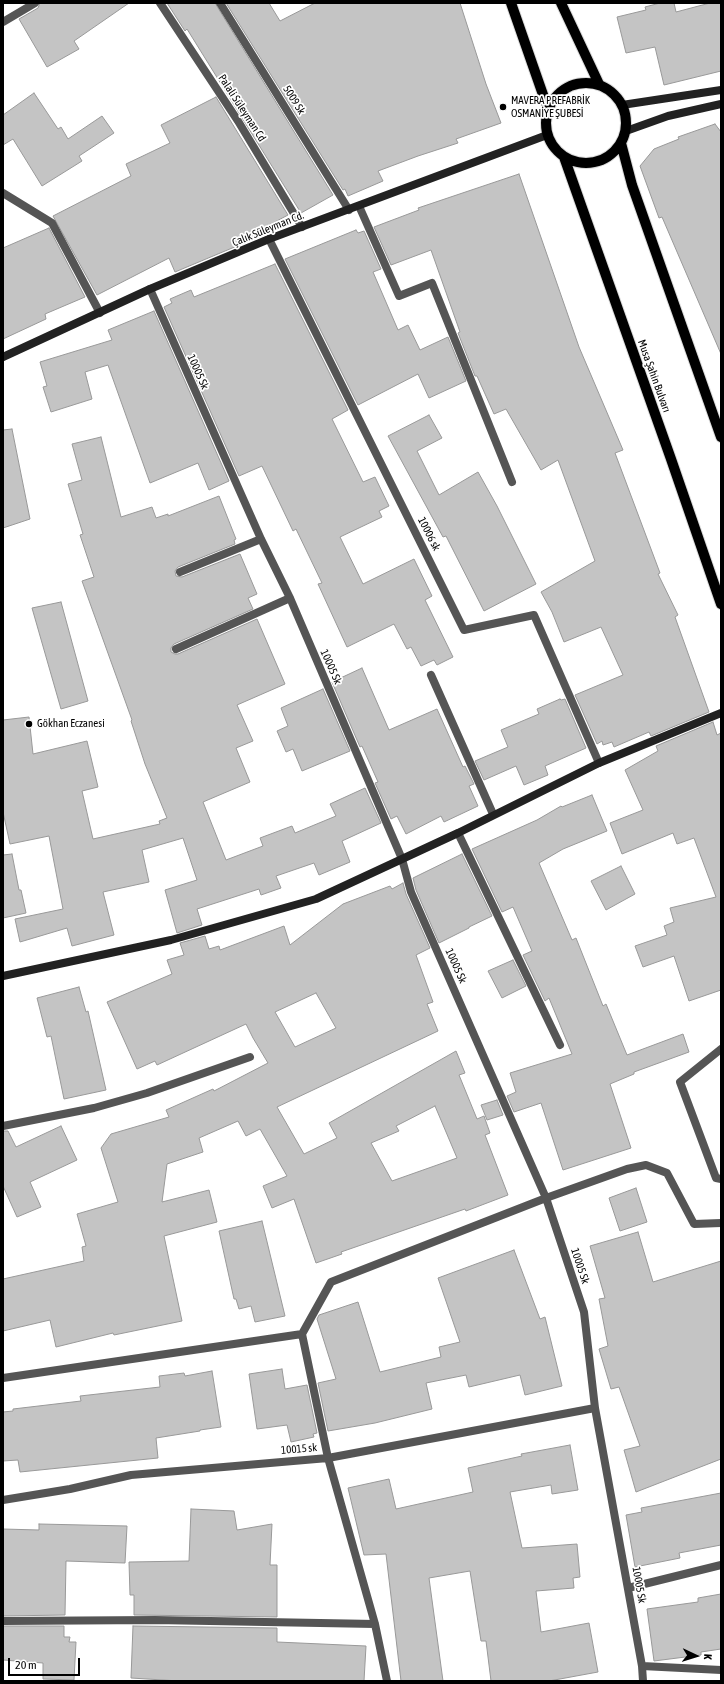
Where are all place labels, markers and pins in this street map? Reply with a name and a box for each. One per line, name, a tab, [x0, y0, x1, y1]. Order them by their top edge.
place label: MAVERA PREFABRİK OSMANİYE ŞUBESİ	[511, 94, 590, 120]
marker: MAVERA PREFABRİK OSMANİYE ŞUBESİ	[498, 102, 508, 112]
place label: Gökhan Eczanesi	[37, 717, 105, 731]
marker: Gökhan Eczanesi	[24, 719, 34, 729]

